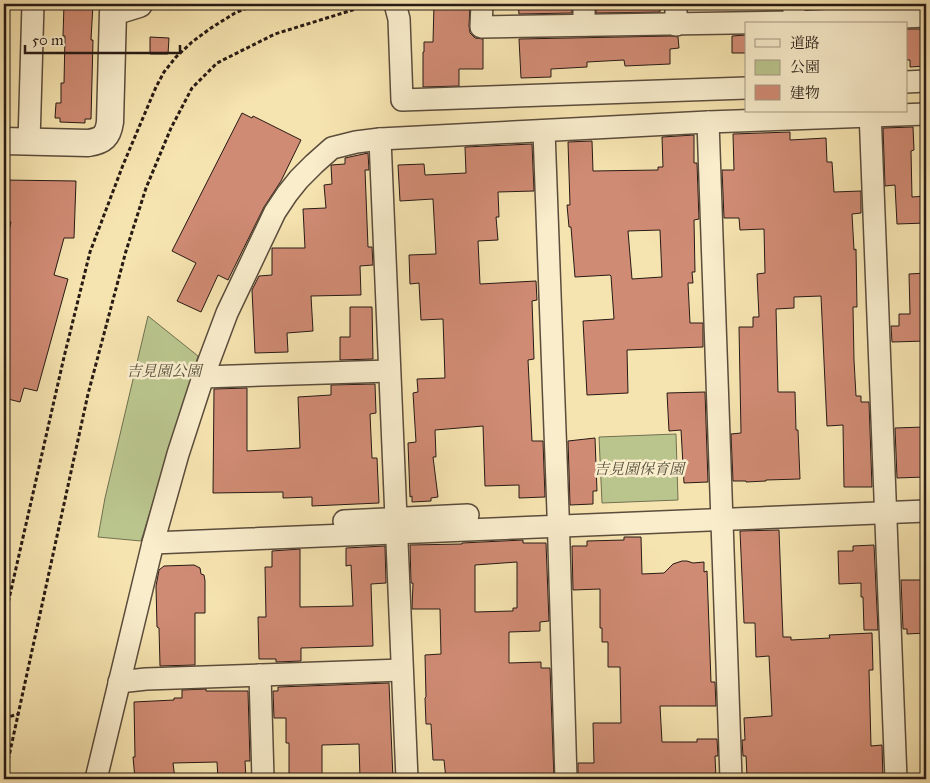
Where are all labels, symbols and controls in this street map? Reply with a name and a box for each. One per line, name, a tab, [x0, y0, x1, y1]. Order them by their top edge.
scale bar	[25, 22, 180, 54]
legend	[745, 22, 908, 112]
text: 50 m	[32, 31, 64, 49]
text: 道路	[790, 34, 820, 52]
text: 公園	[790, 58, 820, 76]
text: 建物	[790, 84, 820, 102]
park label: 吉見園公園	[126, 362, 204, 380]
park label: 吉見園保育園	[594, 460, 687, 478]

